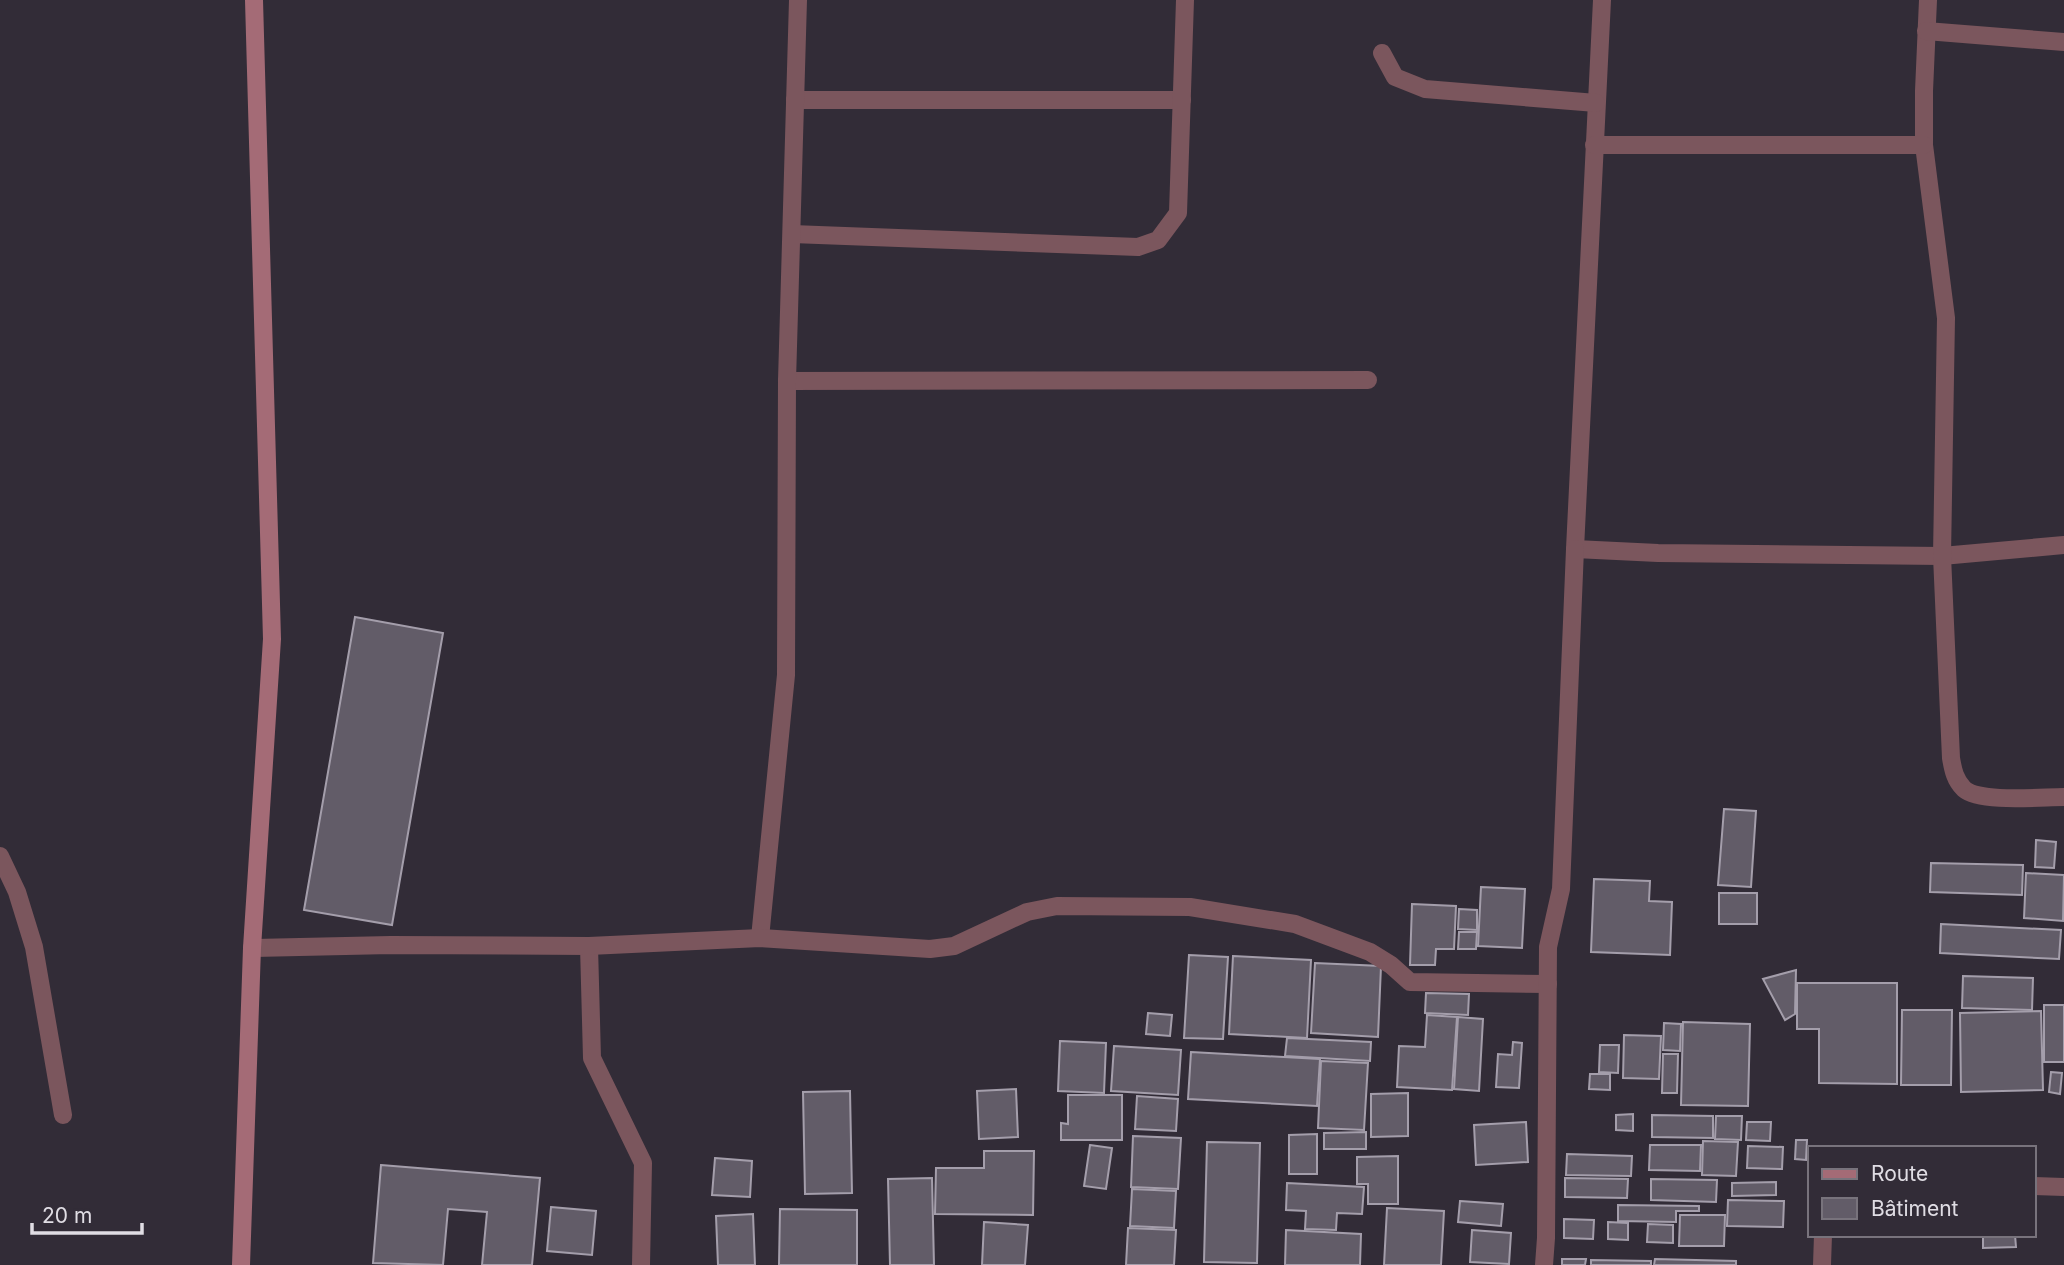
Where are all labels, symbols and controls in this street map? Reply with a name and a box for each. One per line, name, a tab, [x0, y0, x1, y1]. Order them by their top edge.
legend	[1808, 1146, 2036, 1237]
text: Route	[1871, 1161, 1928, 1186]
scale bar	[32, 1192, 142, 1236]
text: Bâtiment	[1871, 1196, 1959, 1221]
text: 20 m	[42, 1203, 92, 1228]

